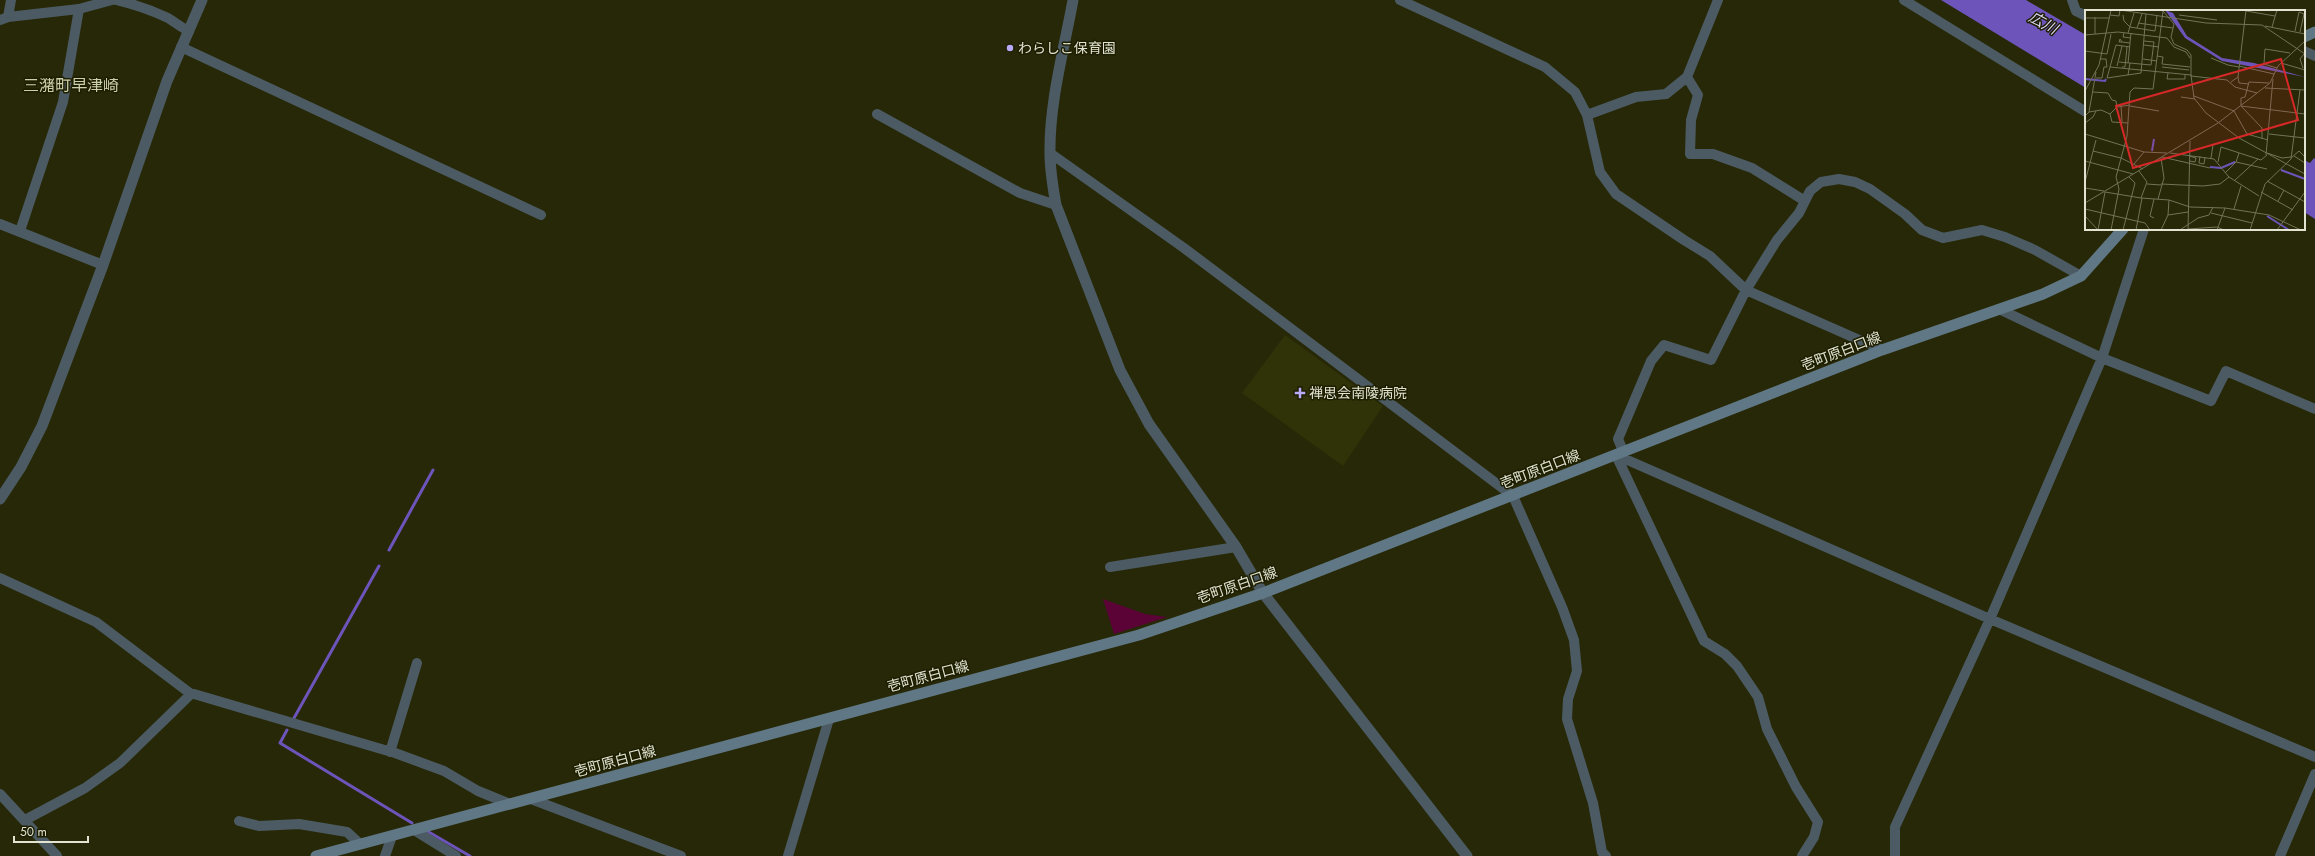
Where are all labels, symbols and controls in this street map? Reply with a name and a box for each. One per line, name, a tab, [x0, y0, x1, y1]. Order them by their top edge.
water label: 広川	[2025, 6, 2063, 41]
inset map	[2085, 10, 2305, 230]
place label: わらしこ保育園	[1018, 38, 1116, 58]
marker: わらしこ保育園	[1005, 43, 1015, 53]
district label: 三潴町早津崎	[23, 74, 119, 97]
street label: 壱町原白口線	[1798, 327, 1884, 375]
place label: 禅思会南陵病院	[1309, 383, 1407, 403]
marker: 禅思会南陵病院	[1294, 387, 1306, 399]
street label: 壱町原白口線	[1497, 445, 1583, 493]
street label: 壱町原白口線	[1194, 562, 1280, 608]
street label: 壱町原白口線	[885, 655, 971, 697]
street label: 壱町原白口線	[572, 740, 658, 782]
scale bar	[14, 818, 88, 844]
text: 50 m	[20, 823, 47, 841]

